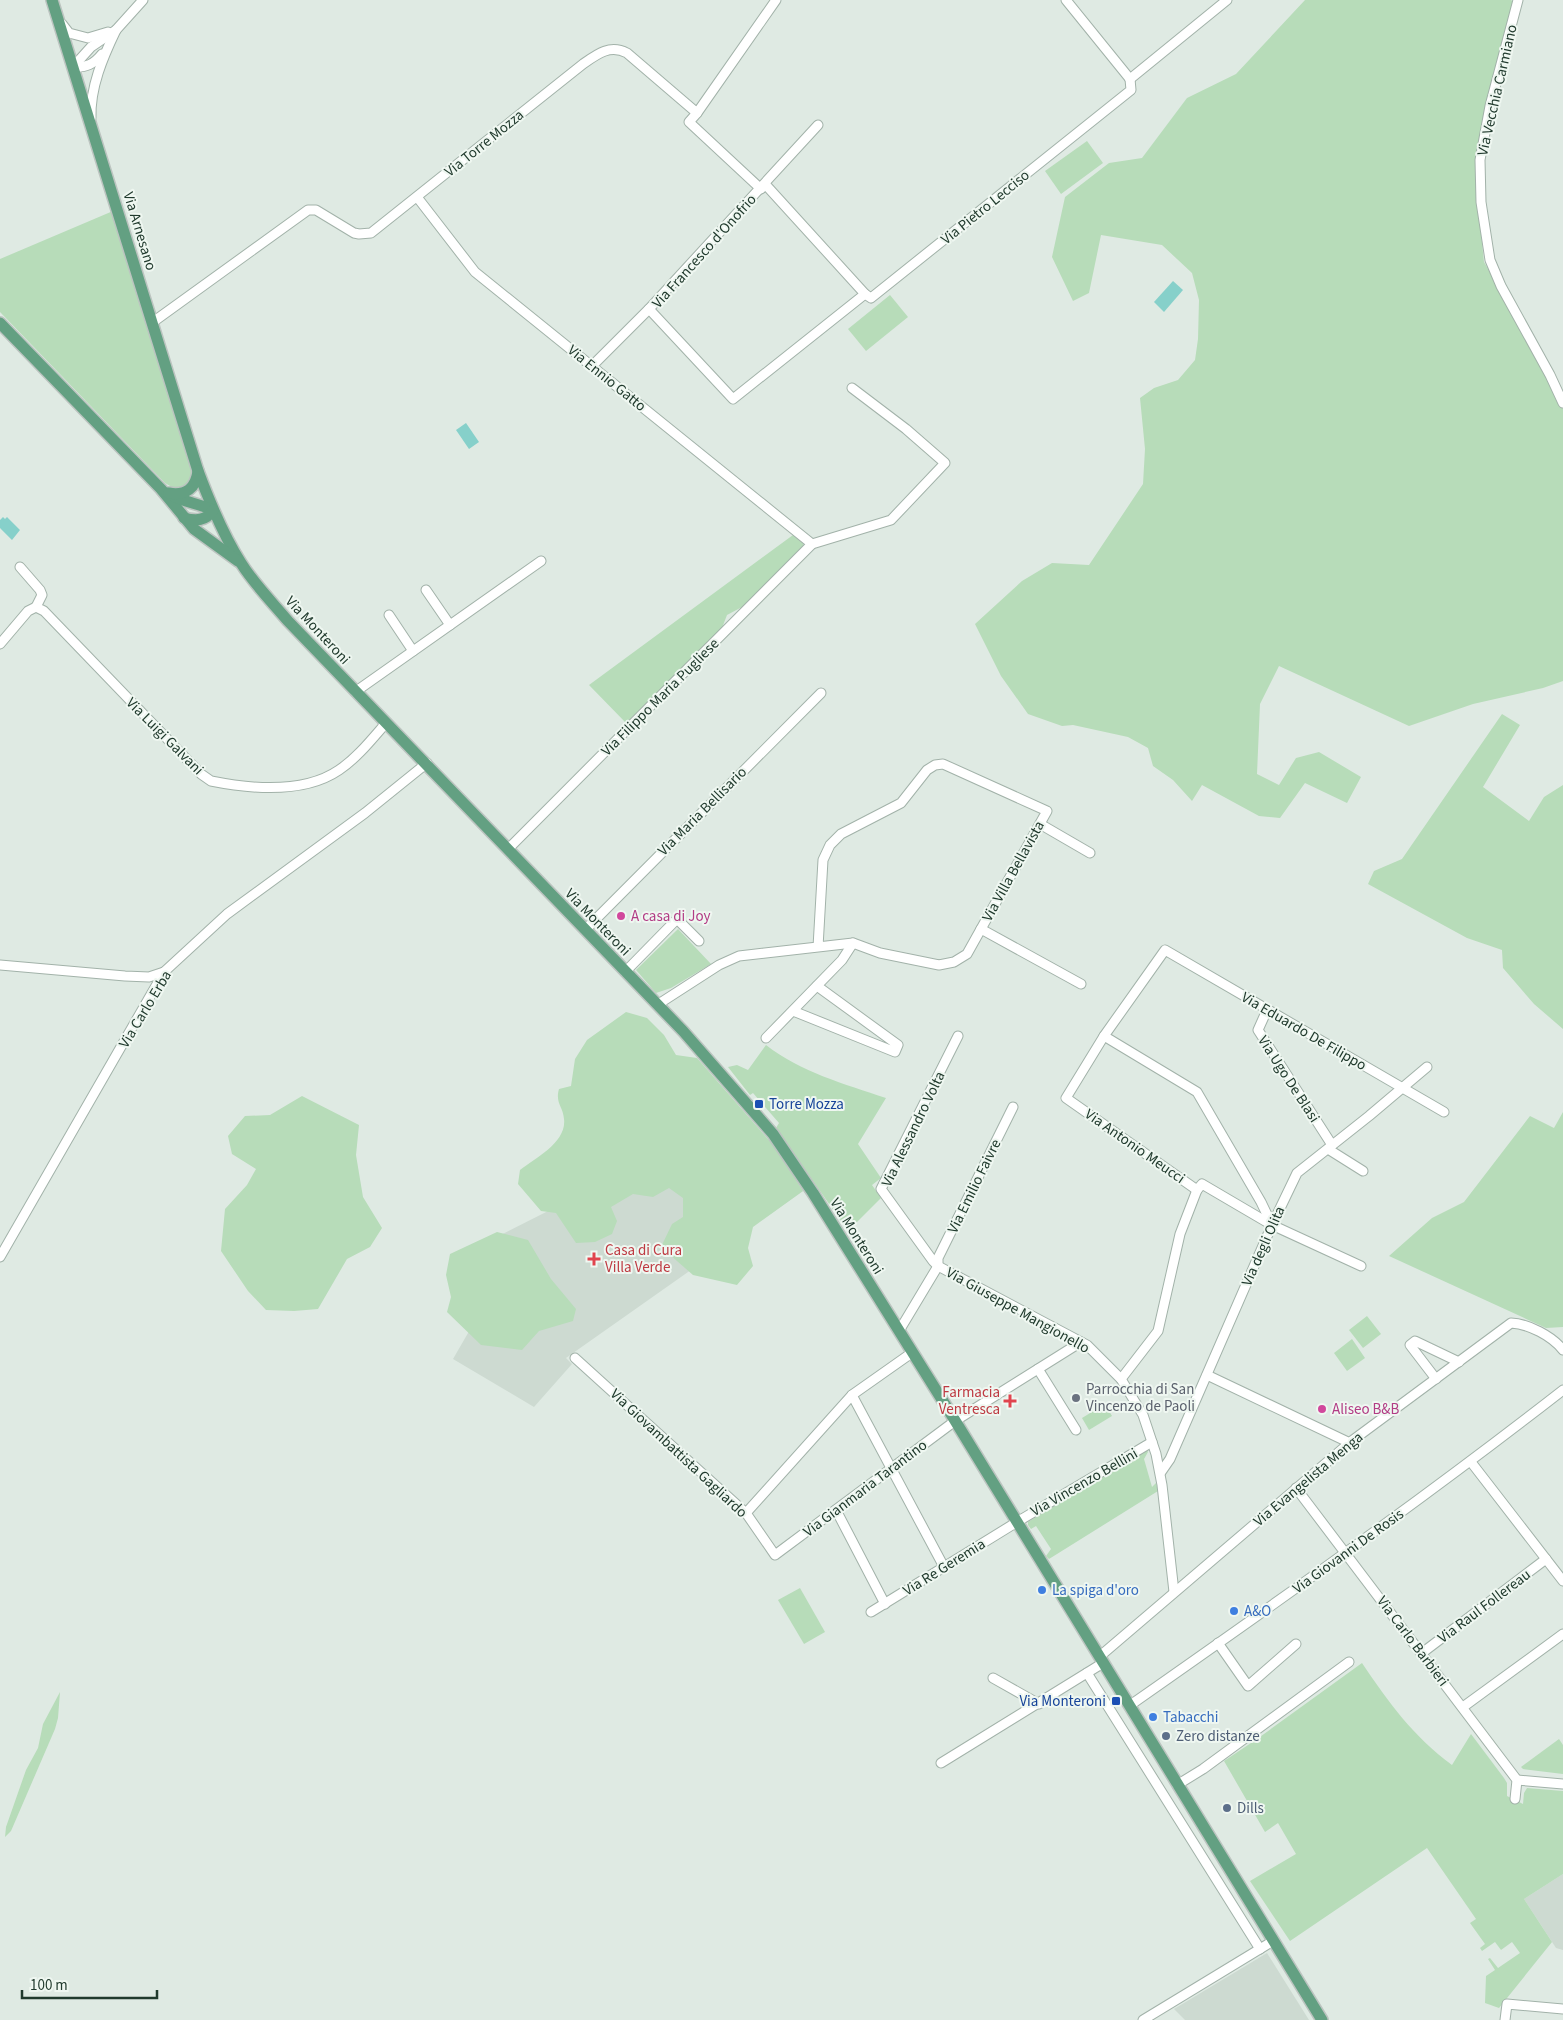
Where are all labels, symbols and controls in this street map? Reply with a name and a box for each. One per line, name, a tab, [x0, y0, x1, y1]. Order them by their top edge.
street label: Via Vecchia Carmiano	[1472, 22, 1523, 158]
street label: Via Torre Mozza	[440, 105, 529, 182]
street label: Via Pietro Lecciso	[936, 165, 1034, 250]
street label: Via Arnesano	[118, 189, 161, 273]
street label: Via Francesco d'Onofrio	[647, 190, 761, 313]
street label: Via Ennio Gatto	[563, 340, 650, 417]
street label: Via Monteroni	[280, 592, 355, 669]
street label: Via Filippo Maria Pugliese	[597, 634, 724, 761]
street label: Via Luigi Galvani	[121, 693, 208, 780]
street label: Via Maria Bellisario	[653, 762, 752, 861]
street label: Via Villa Bellavista	[977, 817, 1050, 925]
street label: Via Monteroni	[560, 884, 635, 961]
place label: A casa di Joy	[631, 906, 711, 927]
marker: A casa di Joy	[615, 910, 627, 922]
street label: Via Carlo Erba	[114, 967, 177, 1052]
street label: Via Eduardo De Filippo	[1237, 987, 1370, 1076]
street label: Via Ugo De Blasi	[1253, 1032, 1325, 1127]
street label: Via Alessandro Volta	[876, 1068, 951, 1190]
place label: Torre Mozza	[769, 1094, 844, 1115]
marker: Torre Mozza	[753, 1098, 765, 1110]
street label: Via Antonio Meucci	[1080, 1104, 1189, 1189]
street label: Via Emilio Faivre	[943, 1136, 1006, 1237]
street label: Via Monteroni	[825, 1194, 888, 1279]
street label: Via degli Olita	[1236, 1203, 1290, 1290]
place label: Casa di Cura Villa Verde	[605, 1240, 682, 1278]
marker: Casa di Cura Villa Verde	[587, 1252, 601, 1266]
street label: Via Giuseppe Mangionello	[942, 1262, 1093, 1359]
place label: Parrocchia di San Vincenzo de Paoli	[1086, 1379, 1195, 1417]
place label: Farmacia Ventresca	[939, 1382, 1000, 1420]
street label: Via Giovambattista Gagliardo	[605, 1384, 752, 1523]
marker: Parrocchia di San Vincenzo de Paoli	[1070, 1392, 1082, 1404]
marker: Farmacia Ventresca	[1004, 1395, 1016, 1407]
place label: Aliseo B&B	[1332, 1399, 1399, 1420]
marker: Aliseo B&B	[1316, 1403, 1328, 1415]
street label: Via Evangelista Menga	[1249, 1427, 1368, 1532]
street label: Via Gianmaria Tarantino	[799, 1435, 932, 1542]
street label: Via Vincenzo Bellini	[1027, 1443, 1142, 1522]
street label: Via Giovanni De Rosis	[1288, 1504, 1408, 1599]
street label: Via Re Geremia	[899, 1534, 990, 1601]
street label: Via Raul Follereau	[1433, 1564, 1535, 1648]
place label: La spiga d'oro	[1052, 1580, 1139, 1601]
marker: La spiga d'oro	[1036, 1584, 1048, 1596]
street label: Via Carlo Barbieri	[1372, 1592, 1454, 1691]
place label: A&O	[1244, 1601, 1271, 1622]
marker: A&O	[1228, 1605, 1240, 1617]
place label: Via Monteroni	[1019, 1691, 1106, 1712]
marker: Via Monteroni	[1110, 1695, 1122, 1707]
place label: Tabacchi	[1163, 1707, 1218, 1728]
marker: Tabacchi	[1147, 1711, 1159, 1723]
place label: Zero distanze	[1176, 1726, 1260, 1747]
marker: Zero distanze	[1160, 1730, 1172, 1742]
place label: Dills	[1237, 1798, 1264, 1819]
marker: Dills	[1221, 1802, 1233, 1814]
scale bar	[22, 1968, 158, 2000]
text: 100 m	[30, 1975, 68, 1996]

